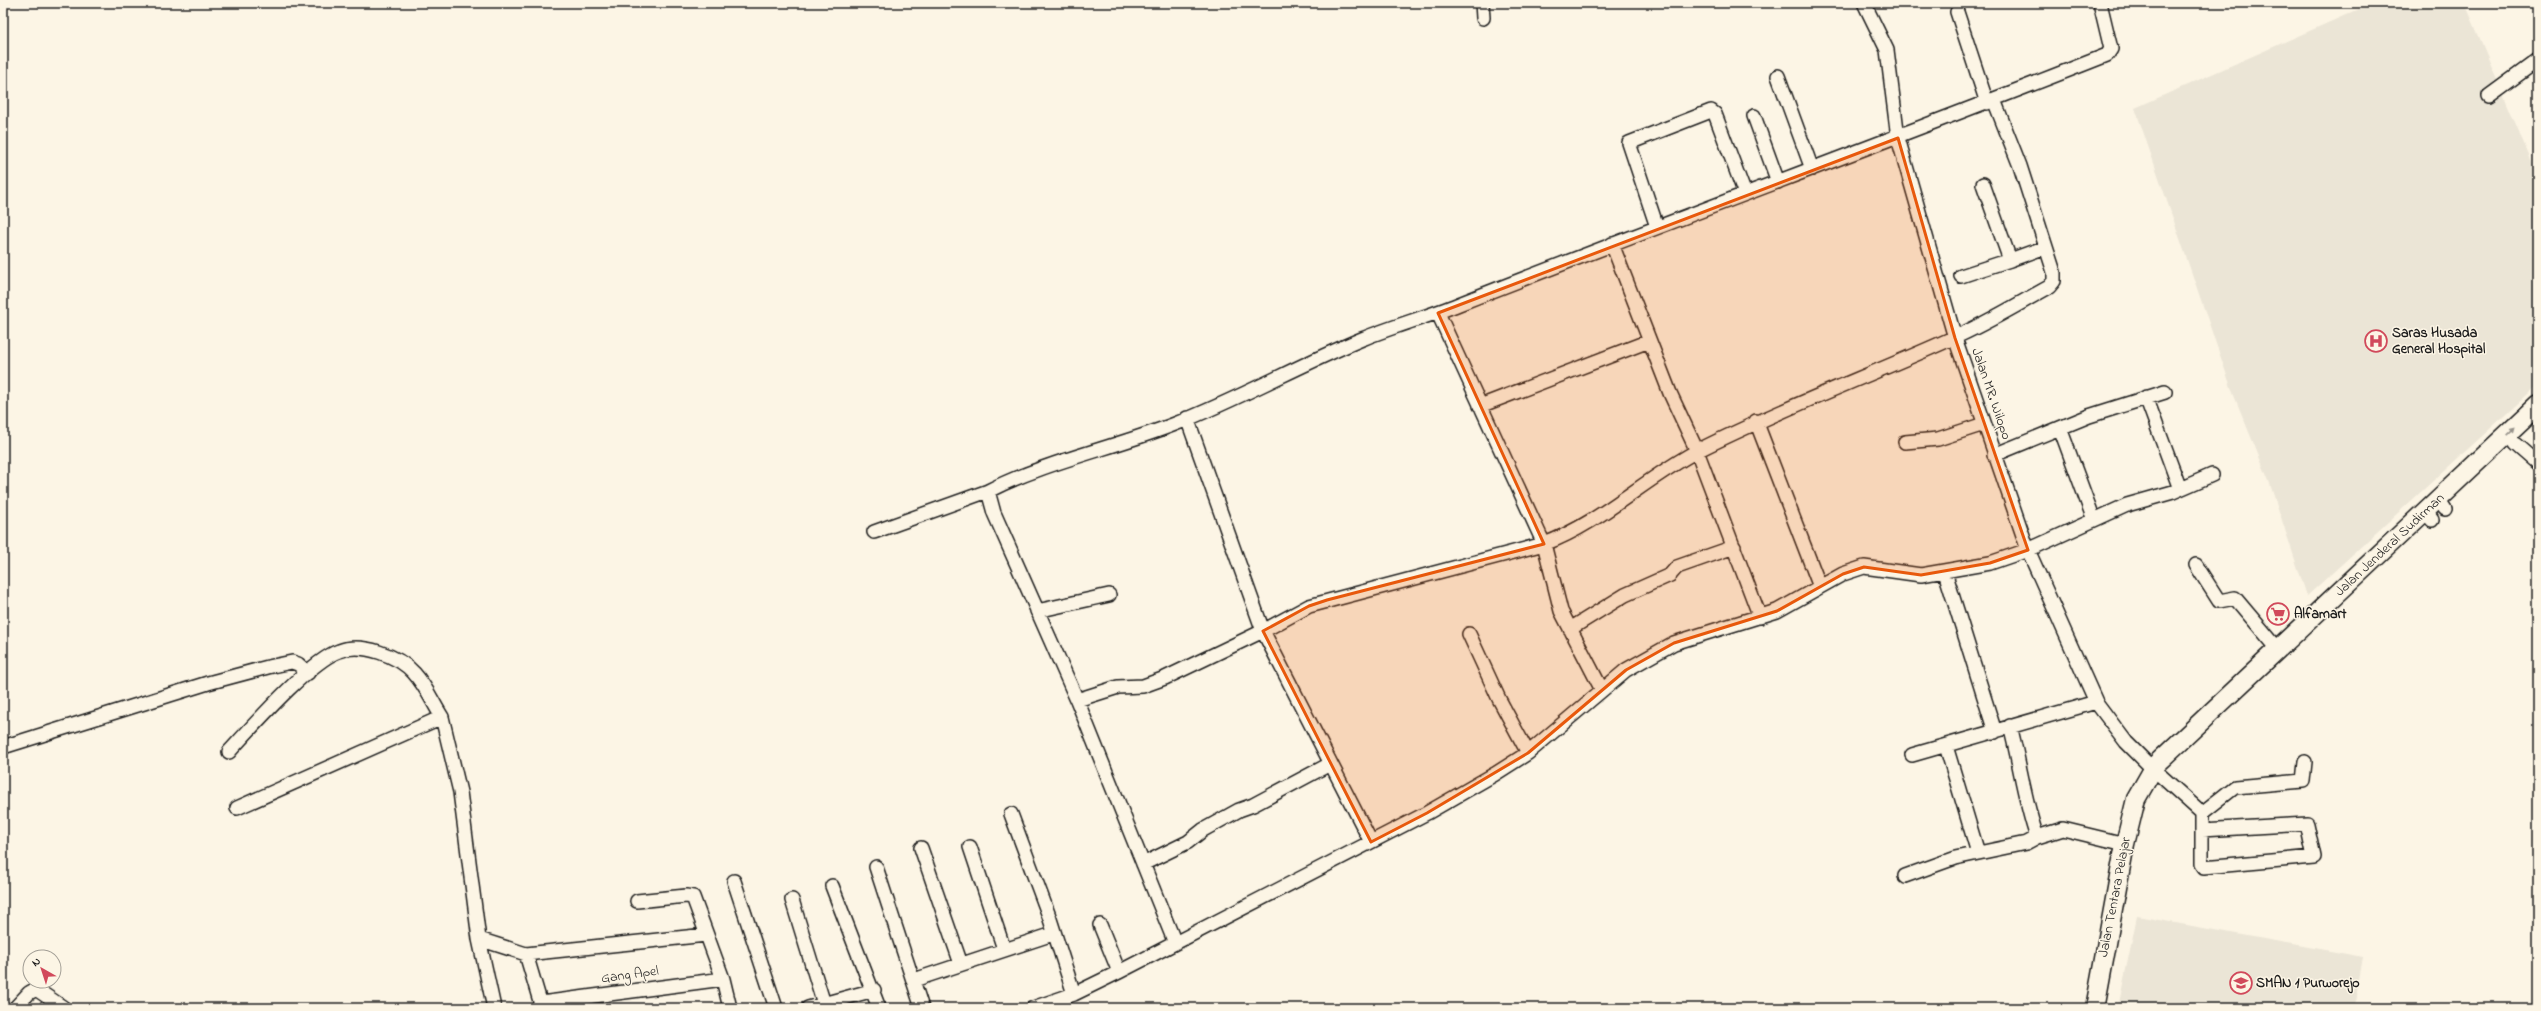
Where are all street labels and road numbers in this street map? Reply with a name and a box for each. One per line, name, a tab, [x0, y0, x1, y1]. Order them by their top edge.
street label: Jalan MR. Wilopo	[1965, 345, 2017, 443]
street label: Jalan Jenderal Sudirman	[2330, 488, 2450, 602]
street label: Jalan Tentara Pelajar	[2093, 835, 2137, 959]
street label: Gang Apel	[600, 961, 660, 990]

